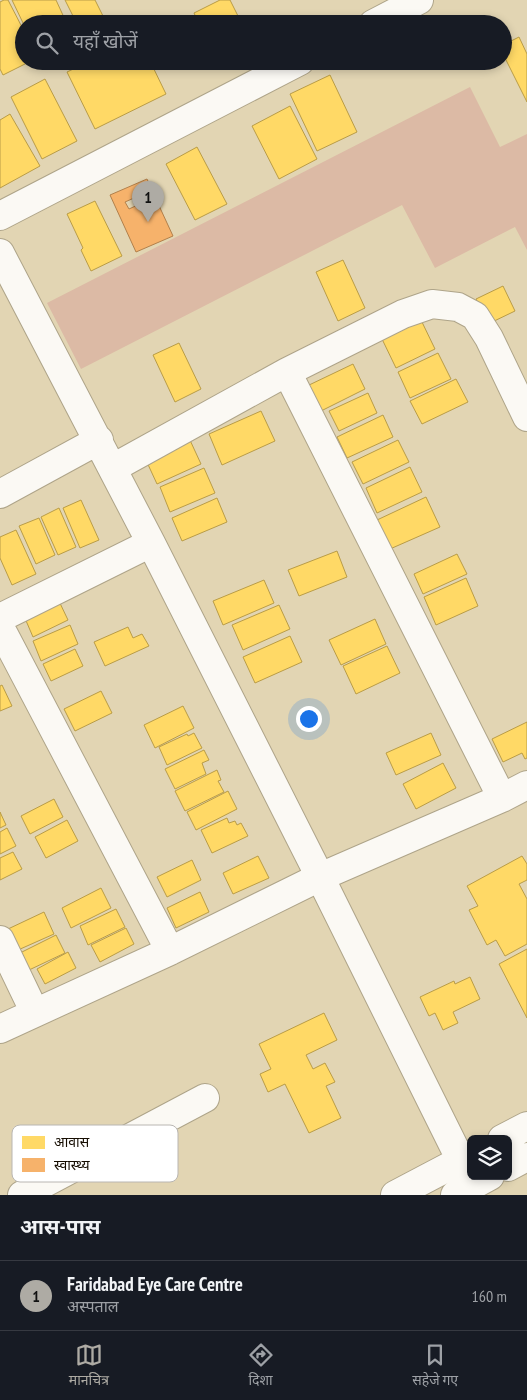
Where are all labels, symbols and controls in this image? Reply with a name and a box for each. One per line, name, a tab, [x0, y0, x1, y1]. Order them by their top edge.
search box	[15, 15, 512, 70]
icon: search	[33, 29, 61, 57]
text: यहाँ खोजें	[73, 29, 138, 53]
pin: 1	[132, 181, 164, 222]
your location	[296, 706, 322, 732]
legend	[12, 1125, 178, 1182]
text: आवास	[54, 1133, 90, 1151]
map controls	[467, 1135, 512, 1180]
button: layers	[467, 1135, 512, 1180]
text: स्वास्थ्य	[54, 1156, 90, 1174]
text: आस-पास	[20, 1213, 100, 1240]
text: Faridabad Eye Care Centre	[67, 1272, 243, 1296]
text: 1	[32, 1286, 40, 1306]
text: 160 m	[472, 1286, 507, 1306]
text: अस्पताल	[67, 1296, 119, 1316]
tab: मानचित्र	[69, 1341, 109, 1391]
tab: दिशा	[247, 1341, 275, 1391]
tab: सहेजे गए	[412, 1341, 458, 1391]

